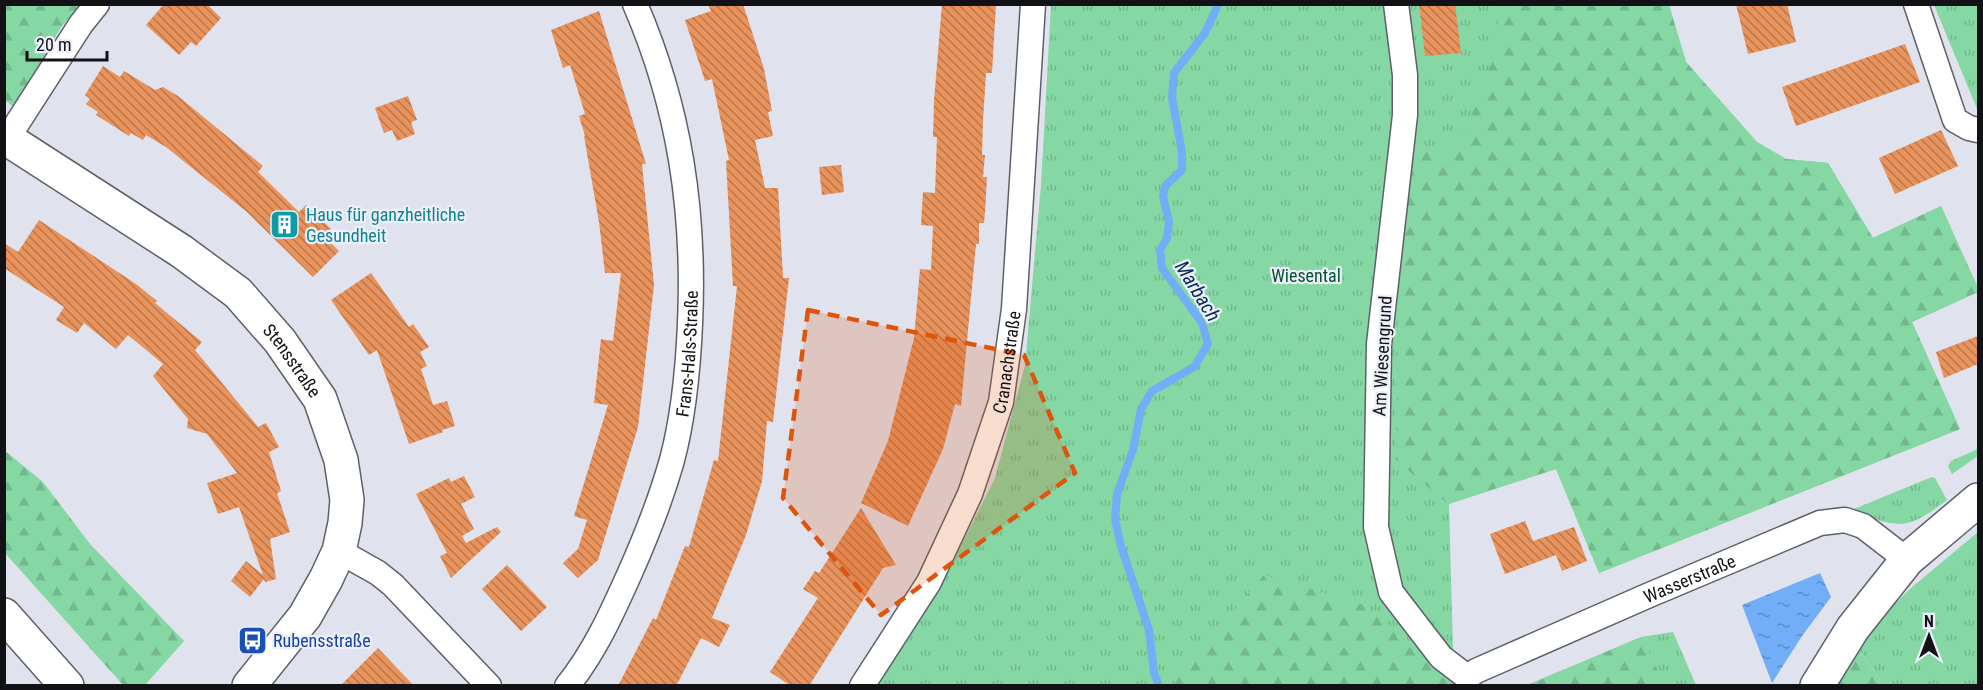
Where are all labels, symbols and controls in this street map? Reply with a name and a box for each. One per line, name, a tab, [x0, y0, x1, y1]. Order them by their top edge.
scale bar	[27, 24, 106, 62]
text: 20 m	[36, 34, 71, 55]
place label: Haus für ganzheitliche Gesundheit	[306, 204, 465, 246]
building icon: Haus für ganzheitliche Gesundheit	[269, 208, 301, 240]
water label: Marbach	[1170, 256, 1226, 326]
park label: Wiesental	[1271, 265, 1341, 286]
street label: Frans-Hals-Straße	[671, 290, 701, 418]
street label: Am Wiesengrund	[1368, 295, 1396, 417]
street label: Cranachstraße	[987, 310, 1024, 416]
street label: Stensstraße	[259, 319, 326, 401]
street label: Wasserstraße	[1640, 550, 1738, 607]
north arrow	[1899, 606, 1959, 666]
text: N	[1924, 612, 1934, 631]
bus stop icon: Rubensstraße	[236, 624, 268, 656]
place label: Rubensstraße	[273, 630, 371, 651]

